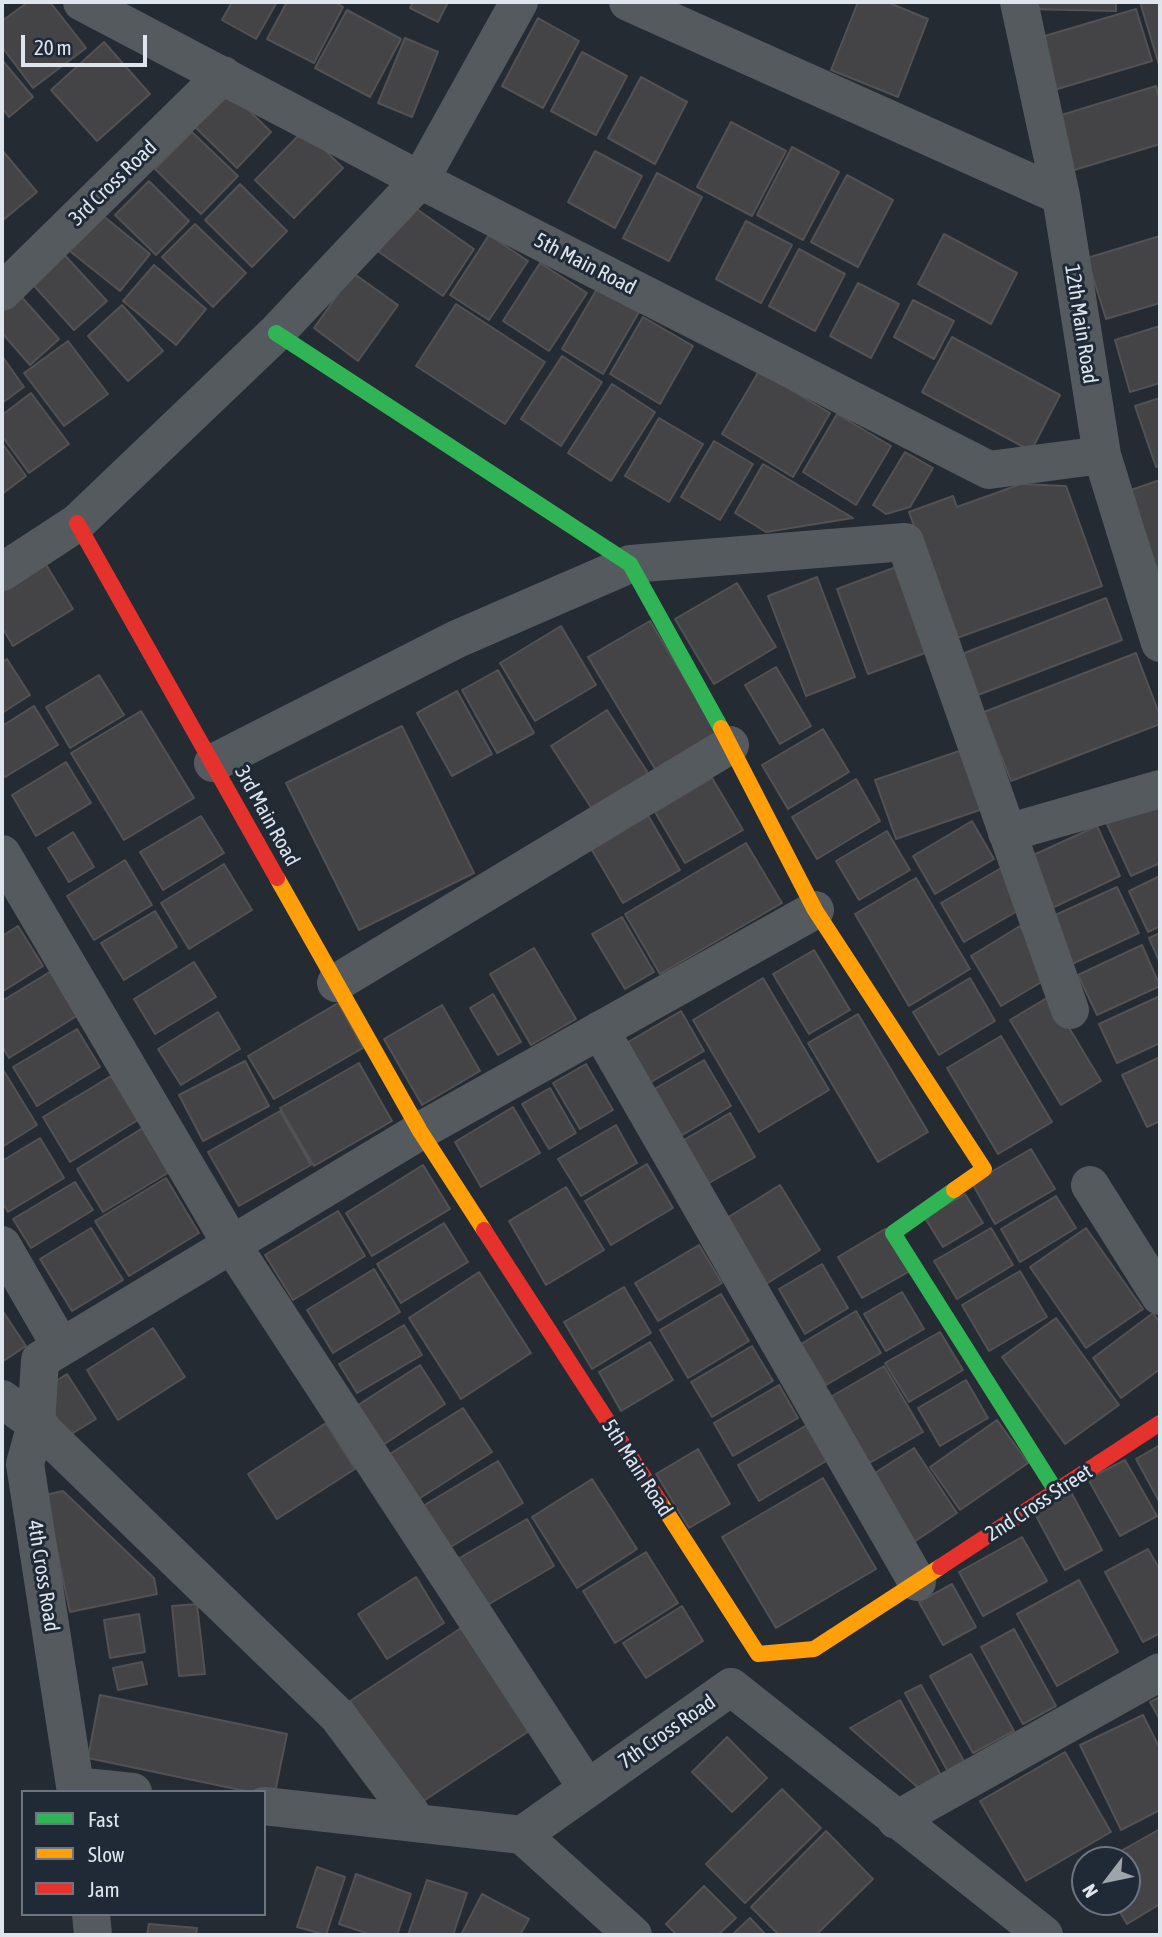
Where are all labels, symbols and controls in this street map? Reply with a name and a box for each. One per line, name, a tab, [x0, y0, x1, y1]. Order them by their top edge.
scale bar	[24, 21, 150, 65]
text: 20 m	[34, 35, 72, 59]
street label: 3rd Cross Road	[64, 135, 162, 231]
street label: 5th Main Road	[530, 228, 640, 300]
street label: 12th Main Road	[1059, 262, 1103, 386]
street label: 3rd Main Road	[229, 761, 305, 871]
street label: 5th Main Road	[596, 1415, 678, 1521]
street label: 2nd Cross Street	[981, 1459, 1097, 1547]
street label: 4th Cross Road	[22, 1519, 64, 1633]
street label: 7th Cross Road	[614, 1689, 720, 1775]
legend	[21, 1790, 266, 1916]
text: Fast	[88, 1807, 119, 1831]
text: Slow	[88, 1842, 124, 1866]
north arrow	[1071, 1846, 1141, 1916]
text: Jam	[88, 1877, 120, 1901]
text: N	[1078, 1880, 1102, 1902]

